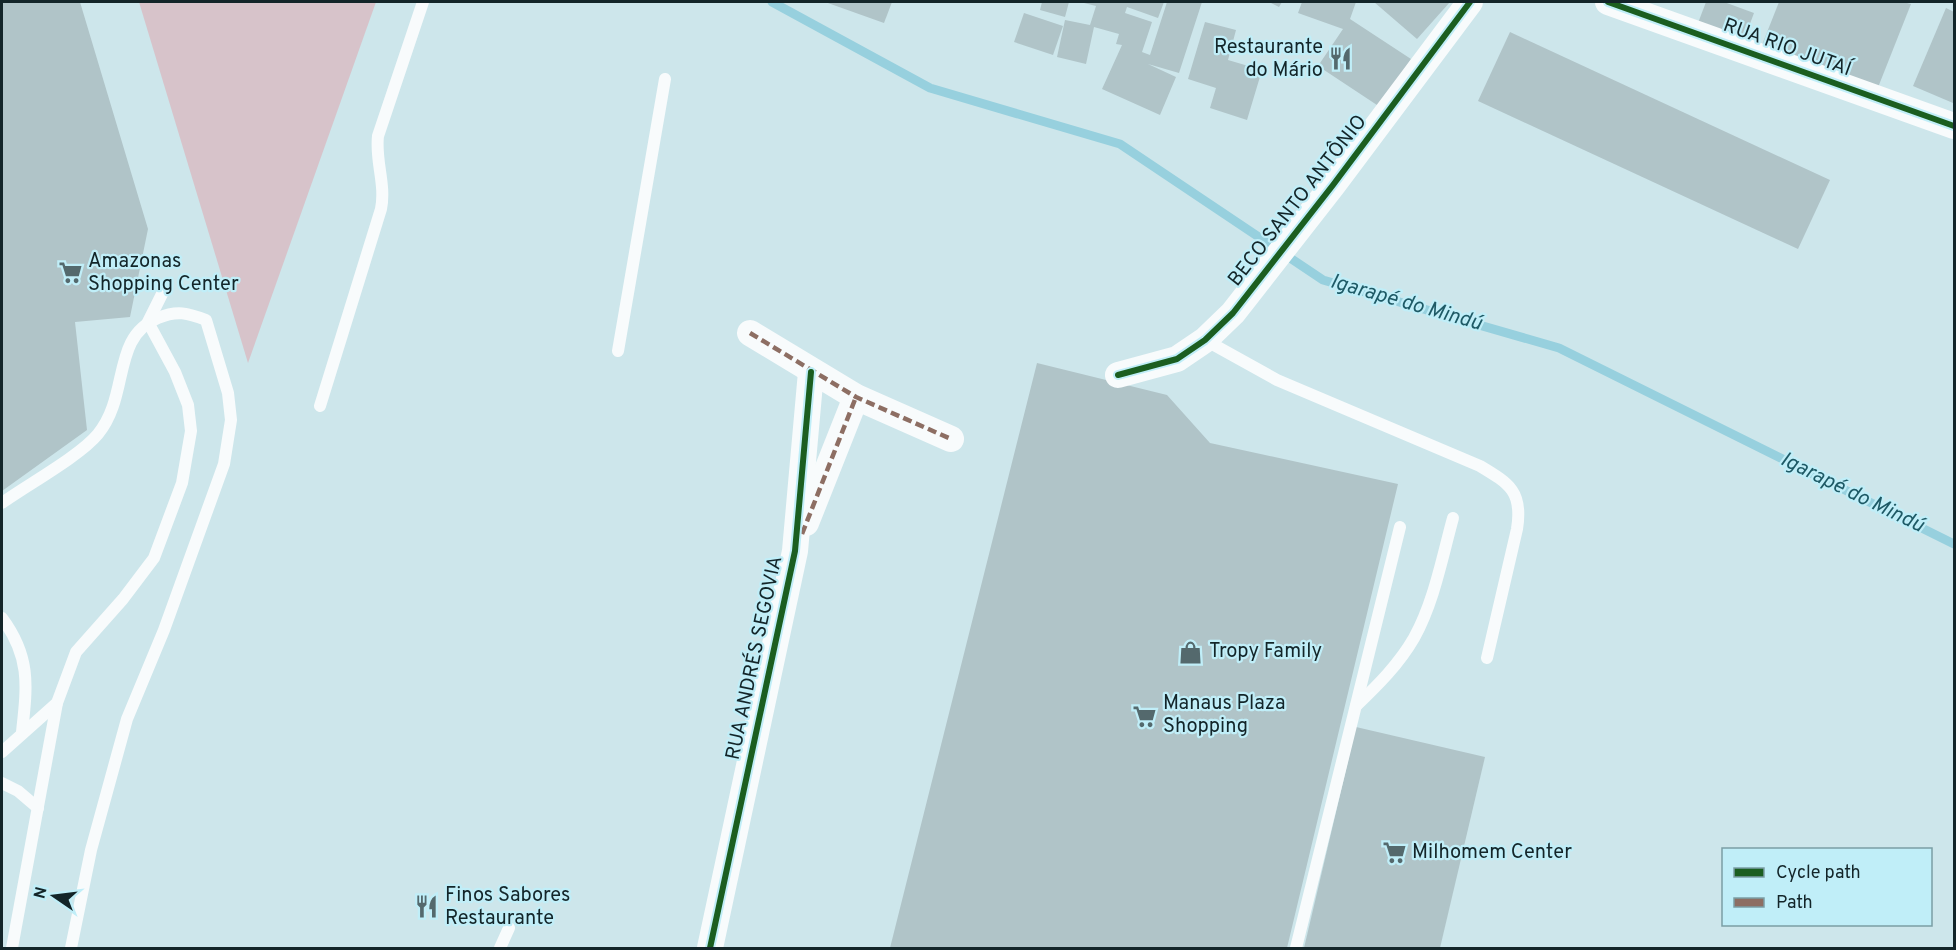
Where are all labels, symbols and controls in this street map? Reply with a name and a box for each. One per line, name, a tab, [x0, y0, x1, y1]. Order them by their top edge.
street label: RUA RIO JUTAÍ	[1719, 11, 1858, 84]
place label: Restaurante do Mário	[1214, 35, 1323, 84]
restaurant icon: Restaurante do Mário	[1328, 46, 1354, 72]
street label: BECO SANTO ANTÔNIO	[1221, 109, 1373, 292]
place label: Amazonas Shopping Center	[88, 249, 239, 298]
supermarket icon: Amazonas Shopping Center	[57, 260, 83, 286]
water label: Igarapé do Mindú	[1327, 268, 1487, 338]
water label: Igarapé do Mindú	[1776, 447, 1930, 540]
street label: RUA ANDRÉS SEGOVIA	[719, 553, 789, 762]
shop icon: Tropy Family	[1178, 639, 1204, 665]
place label: Tropy Family	[1209, 639, 1322, 665]
place label: Manaus Plaza Shopping	[1163, 691, 1285, 740]
supermarket icon: Manaus Plaza Shopping	[1132, 703, 1158, 729]
supermarket icon: Milhomem Center	[1381, 840, 1407, 866]
place label: Milhomem Center	[1412, 840, 1572, 866]
legend	[1722, 848, 1932, 926]
text: Cycle path	[1776, 862, 1861, 885]
north arrow	[24, 866, 84, 926]
place label: Finos Sabores Restaurante	[445, 883, 570, 932]
text: N	[30, 885, 52, 901]
text: Path	[1776, 892, 1813, 915]
restaurant icon: Finos Sabores Restaurante	[414, 894, 440, 920]

